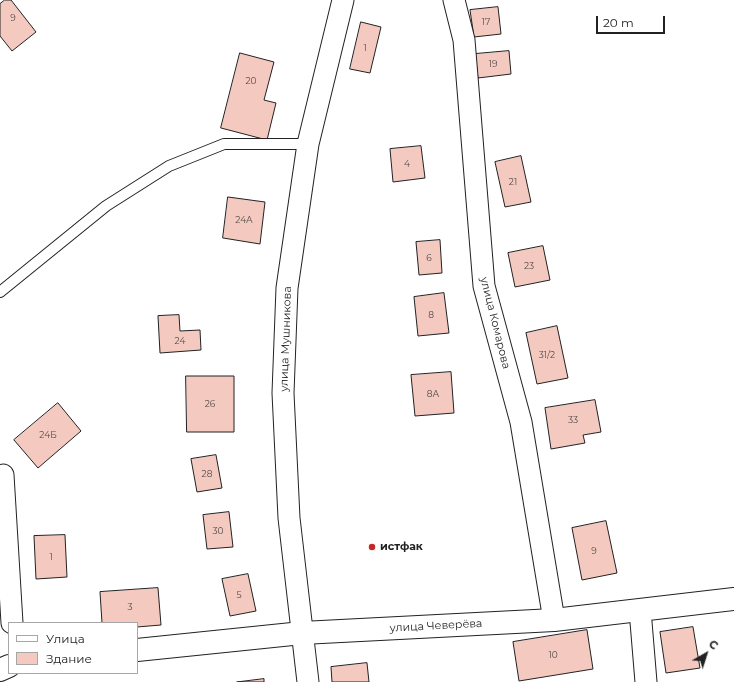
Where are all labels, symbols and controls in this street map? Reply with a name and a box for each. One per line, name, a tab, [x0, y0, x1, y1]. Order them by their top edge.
scale bar	[598, 8, 667, 34]
house number: 9	[10, 13, 16, 23]
text: 20 m	[603, 15, 634, 30]
house number: 17	[482, 17, 490, 27]
house number: 1	[363, 43, 367, 53]
house number: 19	[489, 59, 497, 69]
house number: 20	[245, 76, 257, 86]
house number: 4	[404, 159, 410, 169]
house number: 21	[509, 177, 517, 187]
house number: 24А	[235, 215, 253, 225]
house number: 6	[426, 253, 432, 263]
house number: 23	[524, 261, 534, 271]
street label: улица Комарова	[477, 276, 513, 370]
street label: улица Мушникова	[278, 286, 294, 392]
house number: 8	[428, 310, 434, 320]
house number: 24	[175, 336, 185, 346]
house number: 31/2	[539, 350, 555, 360]
house number: 8А	[427, 389, 439, 399]
house number: 26	[205, 399, 215, 409]
house number: 33	[568, 415, 578, 425]
house number: 24Б	[39, 430, 57, 440]
house number: 28	[202, 469, 212, 479]
house number: 30	[212, 526, 224, 536]
place label: истфак	[380, 540, 423, 554]
marker: истфак	[367, 542, 377, 552]
house number: 9	[591, 546, 597, 556]
house number: 1	[49, 552, 53, 562]
house number: 5	[236, 590, 242, 600]
house number: 3	[127, 602, 133, 612]
street label: улица Чеверёва	[389, 617, 483, 635]
legend	[8, 622, 138, 674]
text: Улица	[46, 631, 85, 646]
north arrow	[686, 634, 726, 674]
text: С	[706, 637, 721, 653]
house number: 10	[548, 650, 558, 660]
text: Здание	[46, 651, 92, 666]

